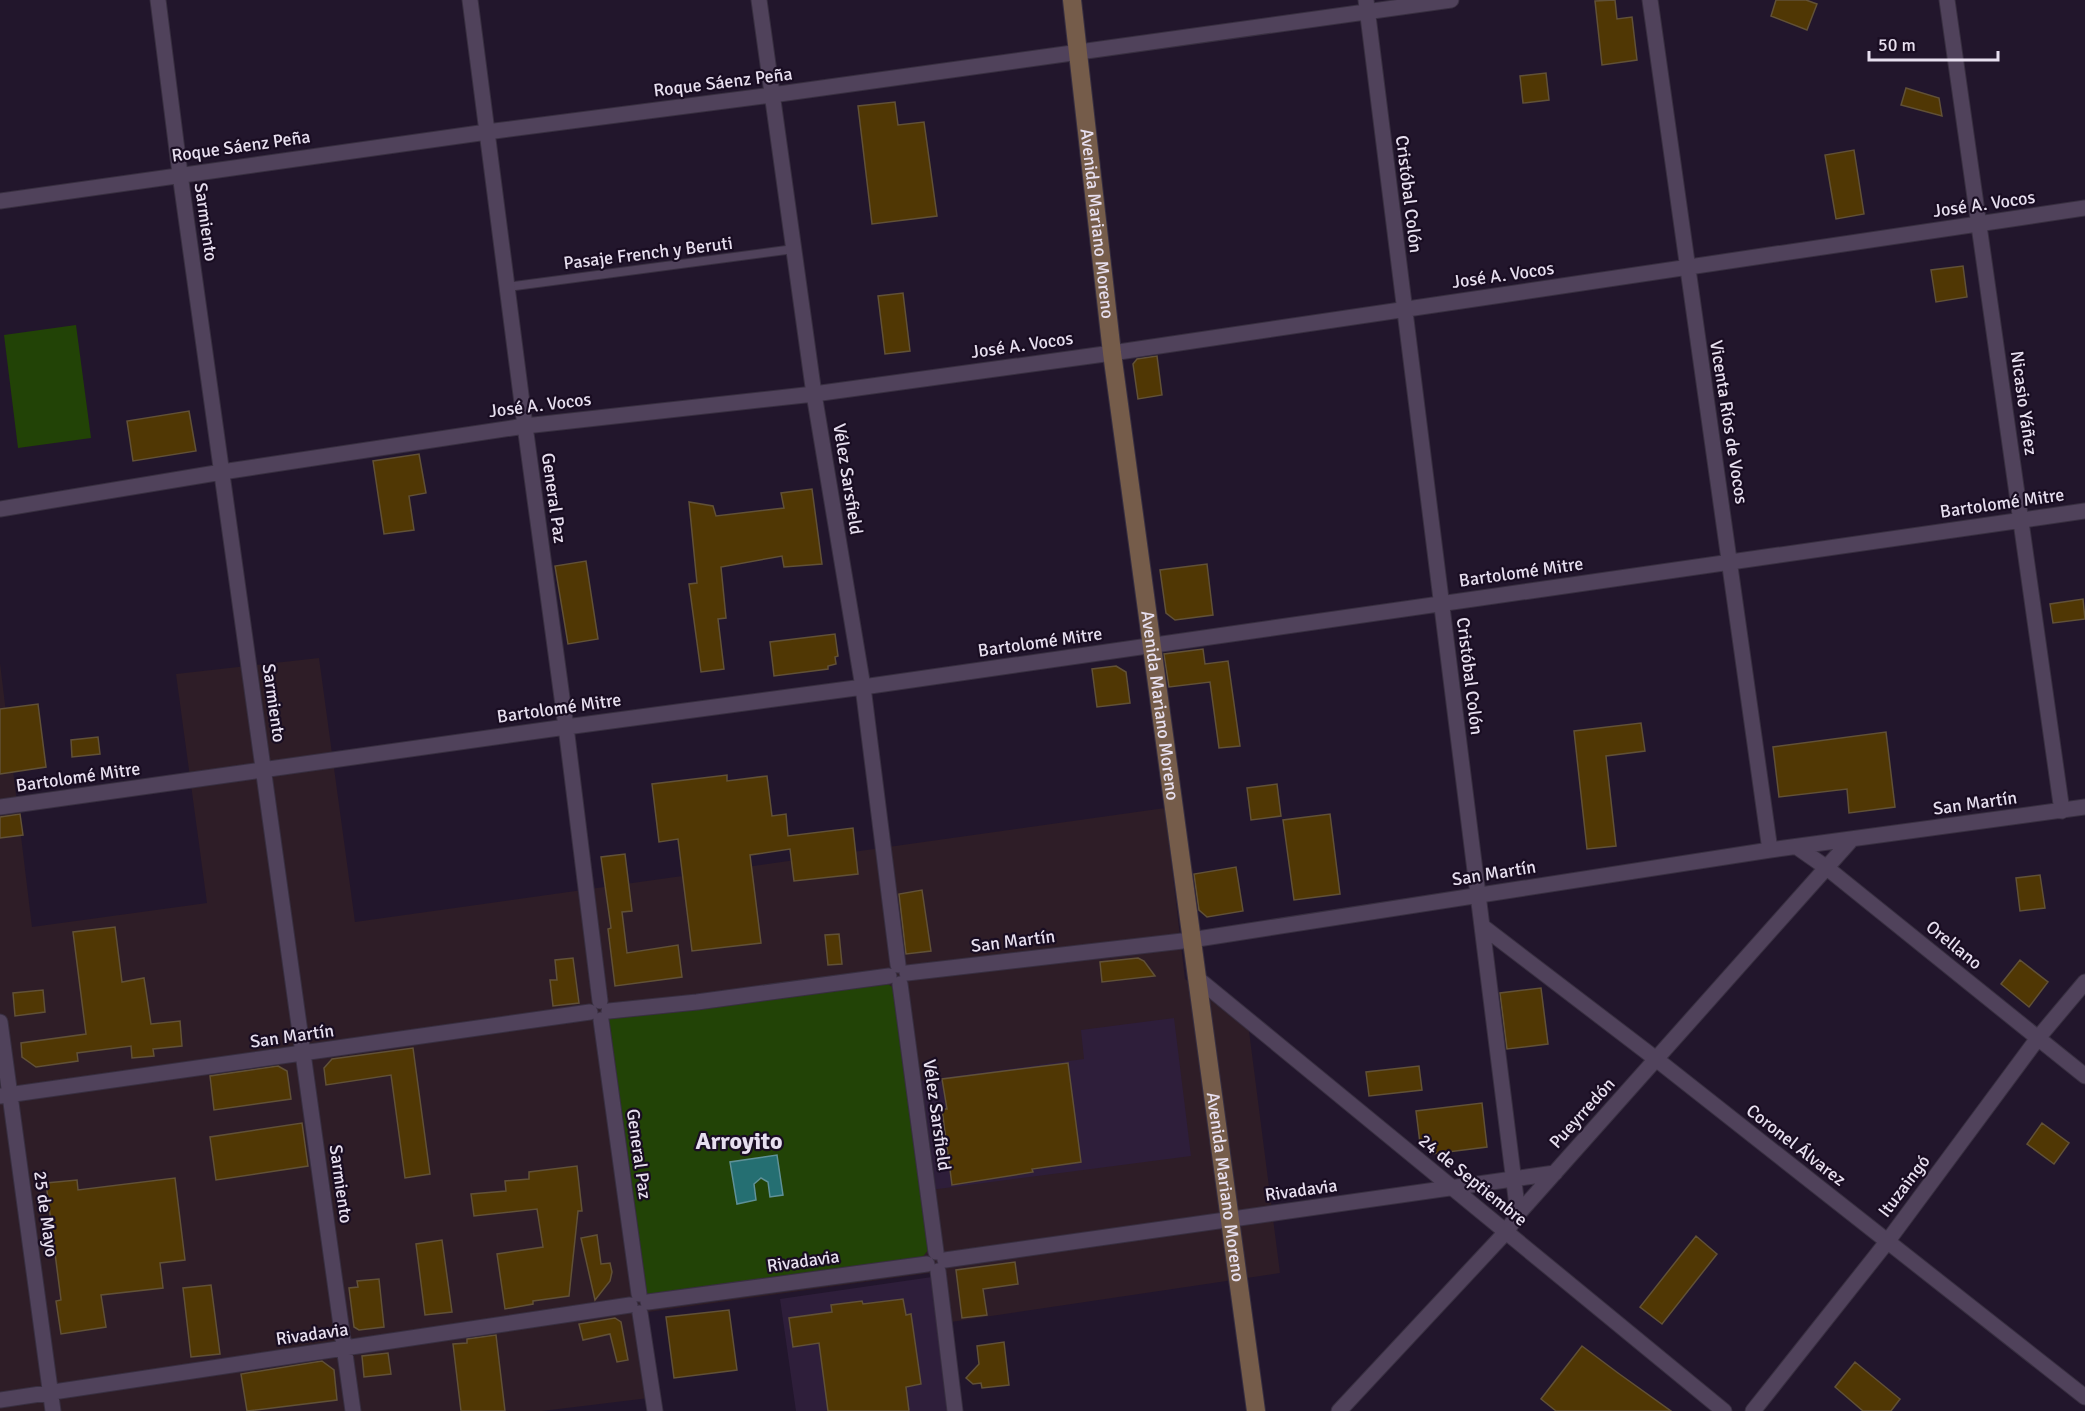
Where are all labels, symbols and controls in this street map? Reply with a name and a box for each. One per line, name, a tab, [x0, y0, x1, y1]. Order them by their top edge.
scale bar	[1869, 24, 1998, 62]
text: 50 m	[1878, 34, 1916, 56]
street label: Roque Sáenz Peña	[652, 63, 794, 101]
street label: Roque Sáenz Peña	[170, 125, 312, 167]
street label: Avenida Mariano Moreno	[1076, 127, 1119, 320]
street label: Cristóbal Colón	[1391, 134, 1427, 254]
street label: Sarmiento	[190, 181, 222, 263]
street label: José A. Vocos	[1931, 186, 2037, 222]
street label: Pasaje French y Beruti	[562, 232, 734, 274]
street label: José A. Vocos	[1450, 257, 1556, 293]
street label: José A. Vocos	[969, 327, 1075, 363]
street label: Vicenta Ríos de Vocos	[1705, 338, 1753, 506]
street label: Nicasio Yáñez	[2006, 349, 2042, 457]
street label: José A. Vocos	[488, 388, 593, 422]
street label: Vélez Sarsfield	[828, 422, 868, 536]
street label: General Paz	[537, 451, 571, 545]
street label: Bartolomé Mitre	[1938, 483, 2066, 523]
street label: Bartolomé Mitre	[1457, 552, 1585, 592]
street label: Avenida Mariano Moreno	[1136, 609, 1184, 802]
street label: Cristóbal Colón	[1452, 616, 1488, 736]
street label: Bartolomé Mitre	[976, 622, 1104, 662]
street label: Sarmiento	[258, 662, 290, 744]
street label: Bartolomé Mitre	[495, 688, 623, 728]
street label: Bartolomé Mitre	[14, 757, 142, 797]
street label: San Martín	[1932, 786, 2018, 820]
street label: San Martín	[1450, 856, 1538, 890]
street label: Orellano	[1921, 916, 1987, 974]
street label: San Martín	[970, 925, 1056, 957]
street label: San Martín	[249, 1019, 335, 1053]
street label: Vélez Sarsfield	[918, 1058, 956, 1172]
street label: Pueyrredón	[1545, 1073, 1619, 1153]
street label: Avenida Mariano Moreno	[1202, 1091, 1249, 1283]
street label: Coronel Álvarez	[1742, 1099, 1850, 1191]
street label: General Paz	[622, 1107, 656, 1201]
district label: Arroyito	[696, 1126, 782, 1156]
street label: 24 de Septiembre	[1414, 1129, 1532, 1231]
street label: Sarmiento	[325, 1143, 357, 1225]
street label: Ituzaingó	[1873, 1151, 1935, 1221]
street label: 25 de Mayo	[29, 1169, 63, 1259]
street label: Rivadavia	[1263, 1174, 1339, 1206]
street label: Rivadavia	[765, 1245, 841, 1277]
street label: Rivadavia	[274, 1318, 350, 1350]

